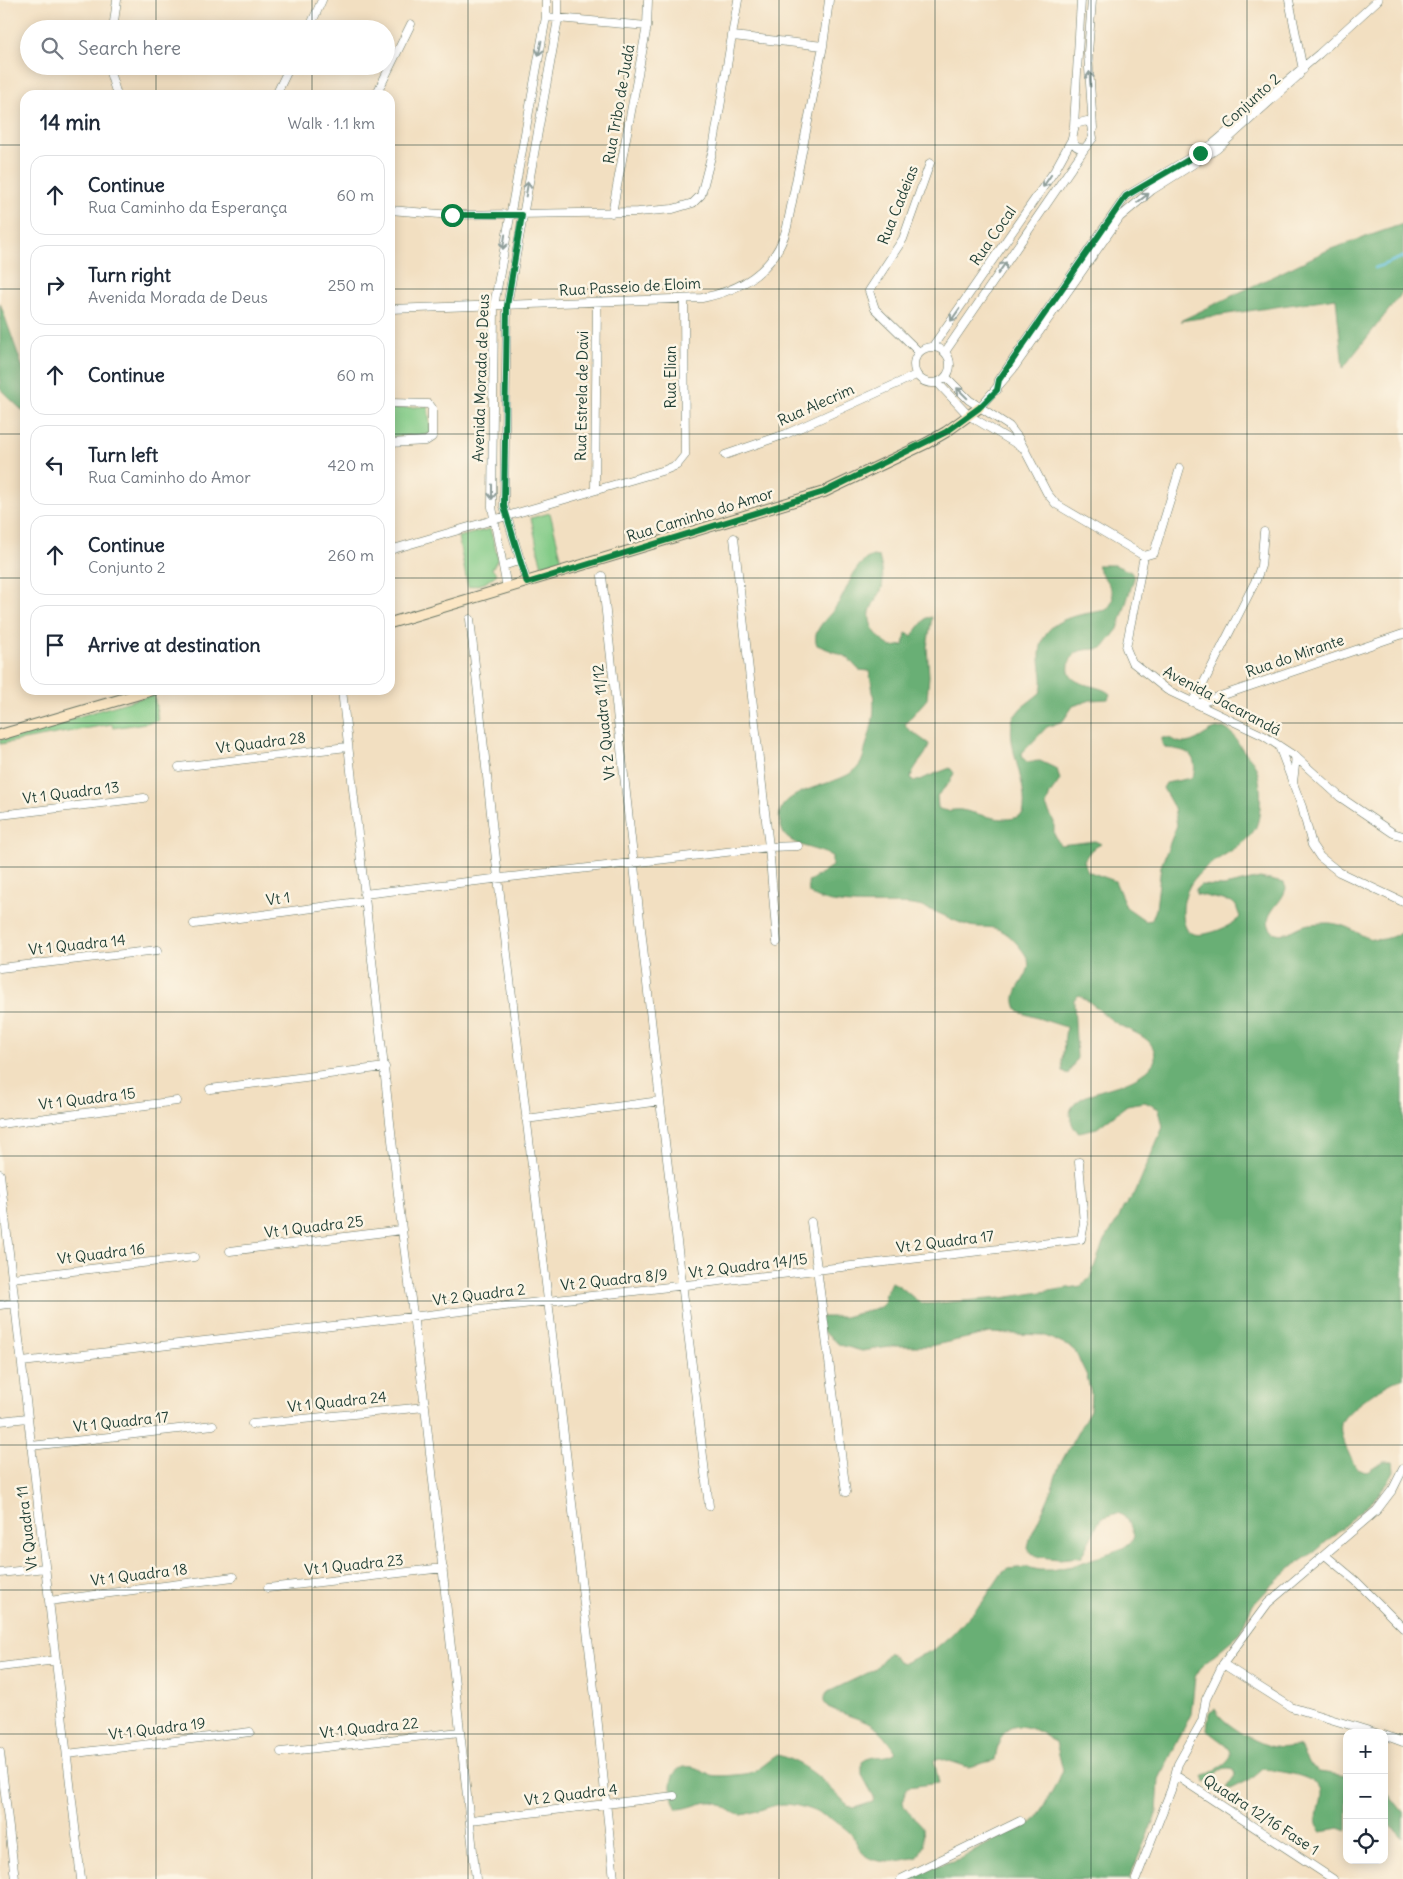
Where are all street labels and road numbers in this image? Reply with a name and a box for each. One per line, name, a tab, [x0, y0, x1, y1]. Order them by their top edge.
street label: Rua Tribo de Judá	[599, 42, 638, 165]
street label: Conjunto 2	[1217, 69, 1284, 132]
street label: Rua Cadeias	[873, 162, 922, 247]
street label: Rua Cocal	[965, 202, 1020, 269]
street label: Rua Passeio de Eloim	[559, 273, 701, 300]
street label: Avenida Morada de Deus	[468, 293, 493, 463]
street label: Rua Estrela de Davi	[571, 331, 592, 461]
street label: Rua Elian	[661, 345, 680, 409]
street label: Rua Alecrim	[775, 379, 857, 430]
street label: Rua Caminho do Amor	[624, 483, 776, 546]
street label: Rua do Mirante	[1243, 630, 1346, 681]
street label: Avenida Jacarandá	[1160, 662, 1285, 740]
street label: Vt 2 Quadra 11/12	[588, 663, 619, 781]
street label: Vt Quadra 28	[215, 728, 307, 757]
street label: Vt 1 Quadra 13	[21, 777, 120, 808]
street label: Vt 1	[265, 887, 291, 910]
street label: Vt 1 Quadra 14	[27, 930, 127, 959]
street label: Vt 1 Quadra 15	[37, 1083, 136, 1114]
street label: Vt 1 Quadra 25	[263, 1211, 365, 1242]
street label: Vt 2 Quadra 17	[895, 1226, 995, 1257]
street label: Vt Quadra 16	[56, 1239, 146, 1268]
street label: Vt 2 Quadra 14/15	[687, 1249, 809, 1282]
street label: Vt 2 Quadra 8/9	[559, 1264, 669, 1295]
street label: Vt 2 Quadra 2	[431, 1279, 526, 1310]
street label: Vt 1 Quadra 24	[286, 1387, 388, 1416]
street label: Vt 1 Quadra 17	[72, 1407, 170, 1436]
street label: Vt Quadra 11	[12, 1485, 41, 1572]
street label: Vt 1 Quadra 23	[303, 1550, 404, 1579]
street label: Vt 1 Quadra 18	[89, 1559, 188, 1590]
street label: Vt 1 Quadra 19	[107, 1713, 206, 1744]
street label: Vt 1 Quadra 22	[319, 1713, 419, 1742]
street label: Quadra 12/16 Fase 1	[1200, 1770, 1323, 1859]
street label: Vt 2 Quadra 4	[523, 1779, 619, 1810]

